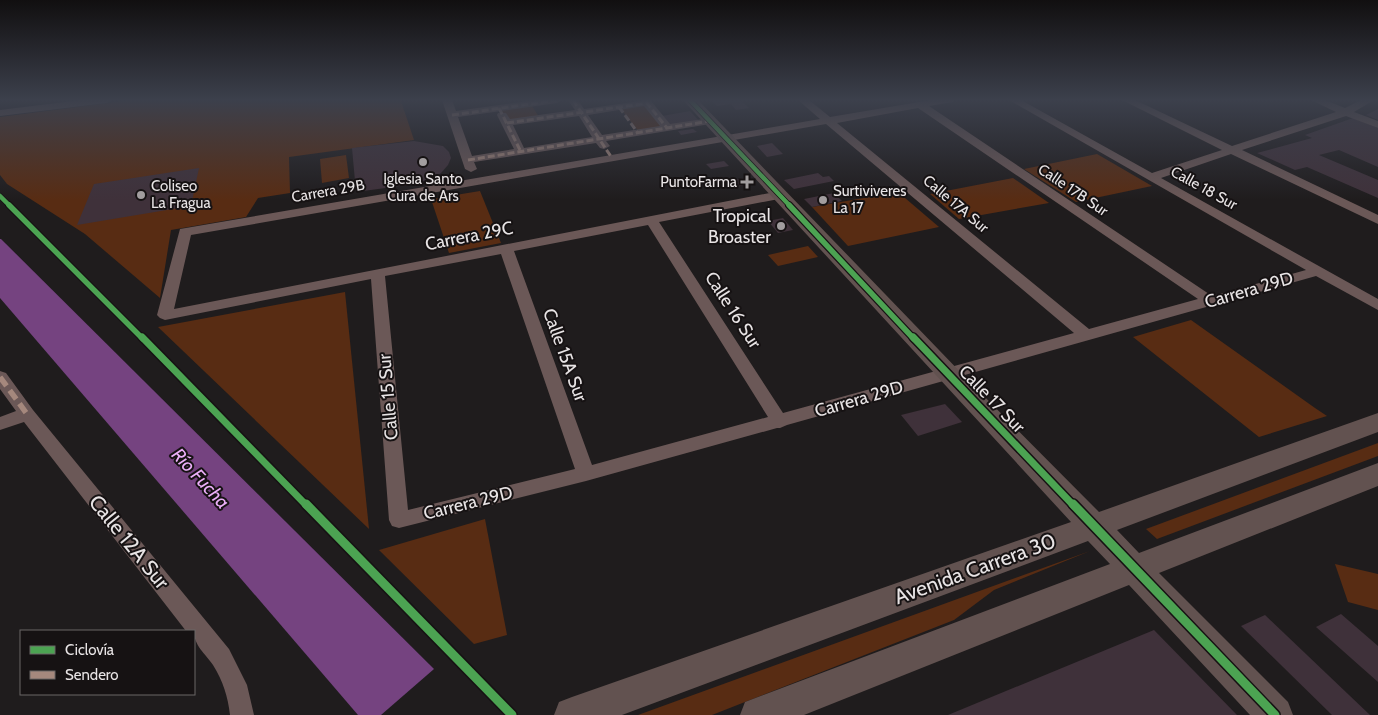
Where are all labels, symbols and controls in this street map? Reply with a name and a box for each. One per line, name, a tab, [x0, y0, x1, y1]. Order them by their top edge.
marker: Iglesia Santo Cura de Ars	[417, 156, 429, 168]
street label: Calle 17B Sur	[1035, 160, 1112, 220]
street label: Calle 18 Sur	[1168, 162, 1241, 214]
place label: Iglesia Santo Cura de Ars	[383, 170, 463, 205]
street label: Calle 17A Sur	[920, 171, 993, 237]
place label: PuntoFarma	[660, 173, 738, 191]
street label: Carrera 29B	[290, 176, 366, 206]
marker: PuntoFarma	[741, 176, 753, 188]
place label: Coliseo La Fragua	[151, 177, 211, 212]
place label: Surtiviveres La 17	[833, 182, 906, 217]
marker: Coliseo La Fragua	[135, 189, 147, 201]
marker: Surtiviveres La 17	[817, 194, 829, 206]
place label: Tropical Broaster	[708, 205, 772, 248]
street label: Carrera 29C	[423, 217, 515, 255]
marker: Tropical Broaster	[775, 220, 787, 232]
street label: Calle 16 Sur	[700, 267, 766, 353]
street label: Carrera 29D	[1202, 267, 1296, 313]
street label: Calle 15A Sur	[538, 305, 592, 405]
street label: Calle 15 Sur	[373, 353, 403, 441]
street label: Calle 17 Sur	[954, 360, 1030, 438]
street label: Carrera 29D	[812, 376, 906, 422]
water label: Río Fucha	[167, 443, 234, 513]
street label: Carrera 29D	[421, 481, 515, 525]
street label: Calle 12A Sur	[84, 490, 175, 594]
street label: Avenida Carrera 30	[891, 528, 1059, 609]
legend	[20, 630, 195, 695]
text: Ciclovía	[65, 641, 115, 659]
text: Sendero	[65, 666, 119, 684]

